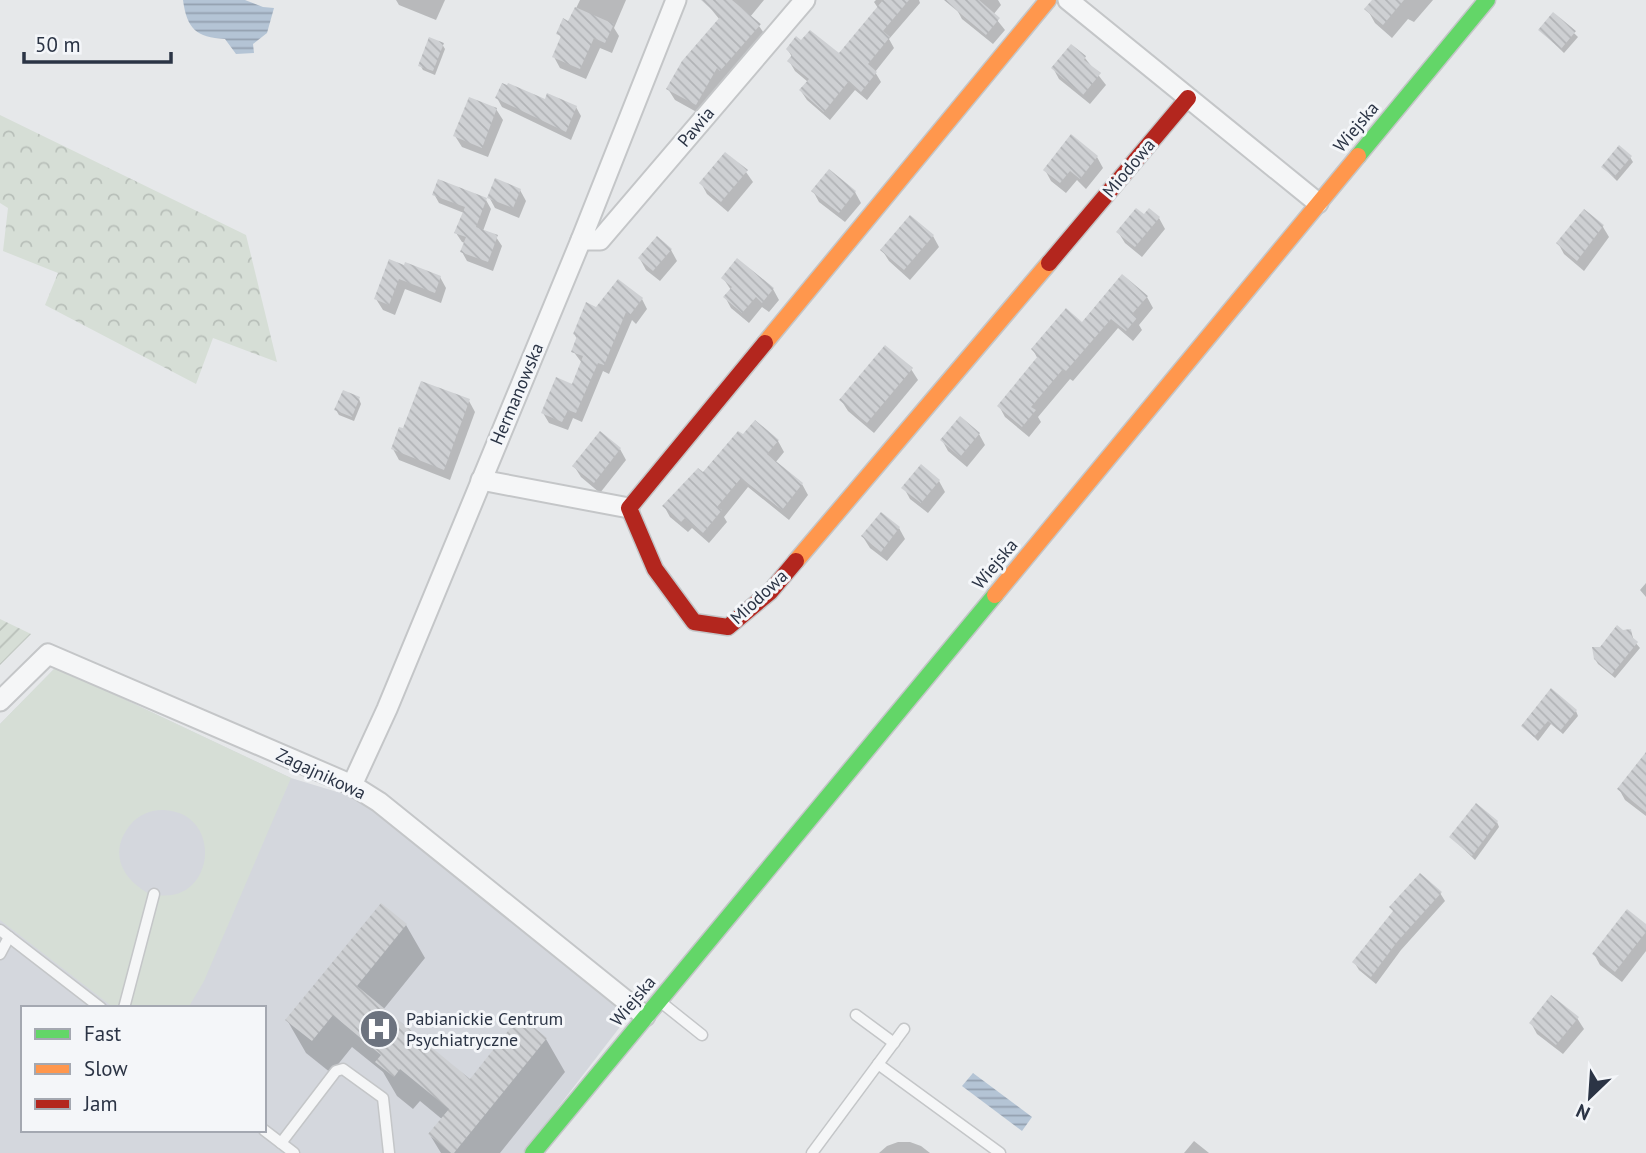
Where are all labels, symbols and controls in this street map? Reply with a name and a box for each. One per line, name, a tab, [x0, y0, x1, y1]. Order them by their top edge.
scale bar	[24, 21, 172, 65]
text: 50 m	[35, 31, 81, 58]
street label: Wiejska	[1328, 97, 1383, 157]
street label: Pawia	[672, 102, 719, 151]
street label: Miodowa	[1097, 133, 1160, 202]
street label: Hermanowska	[485, 339, 548, 448]
street label: Wiejska	[967, 534, 1022, 594]
street label: Miodowa	[725, 564, 792, 629]
street label: Zagajnikowa	[273, 743, 370, 804]
street label: Wiejska	[605, 971, 660, 1031]
legend	[21, 1006, 266, 1132]
place label: Pabianickie Centrum Psychiatryczne	[406, 1007, 563, 1051]
hospital icon: Pabianickie Centrum Psychiatryczne	[358, 1008, 400, 1050]
text: Fast	[84, 1020, 121, 1047]
text: Slow	[84, 1055, 128, 1082]
north arrow	[1555, 1062, 1625, 1132]
text: Jam	[83, 1090, 118, 1117]
text: N	[1572, 1099, 1594, 1126]

